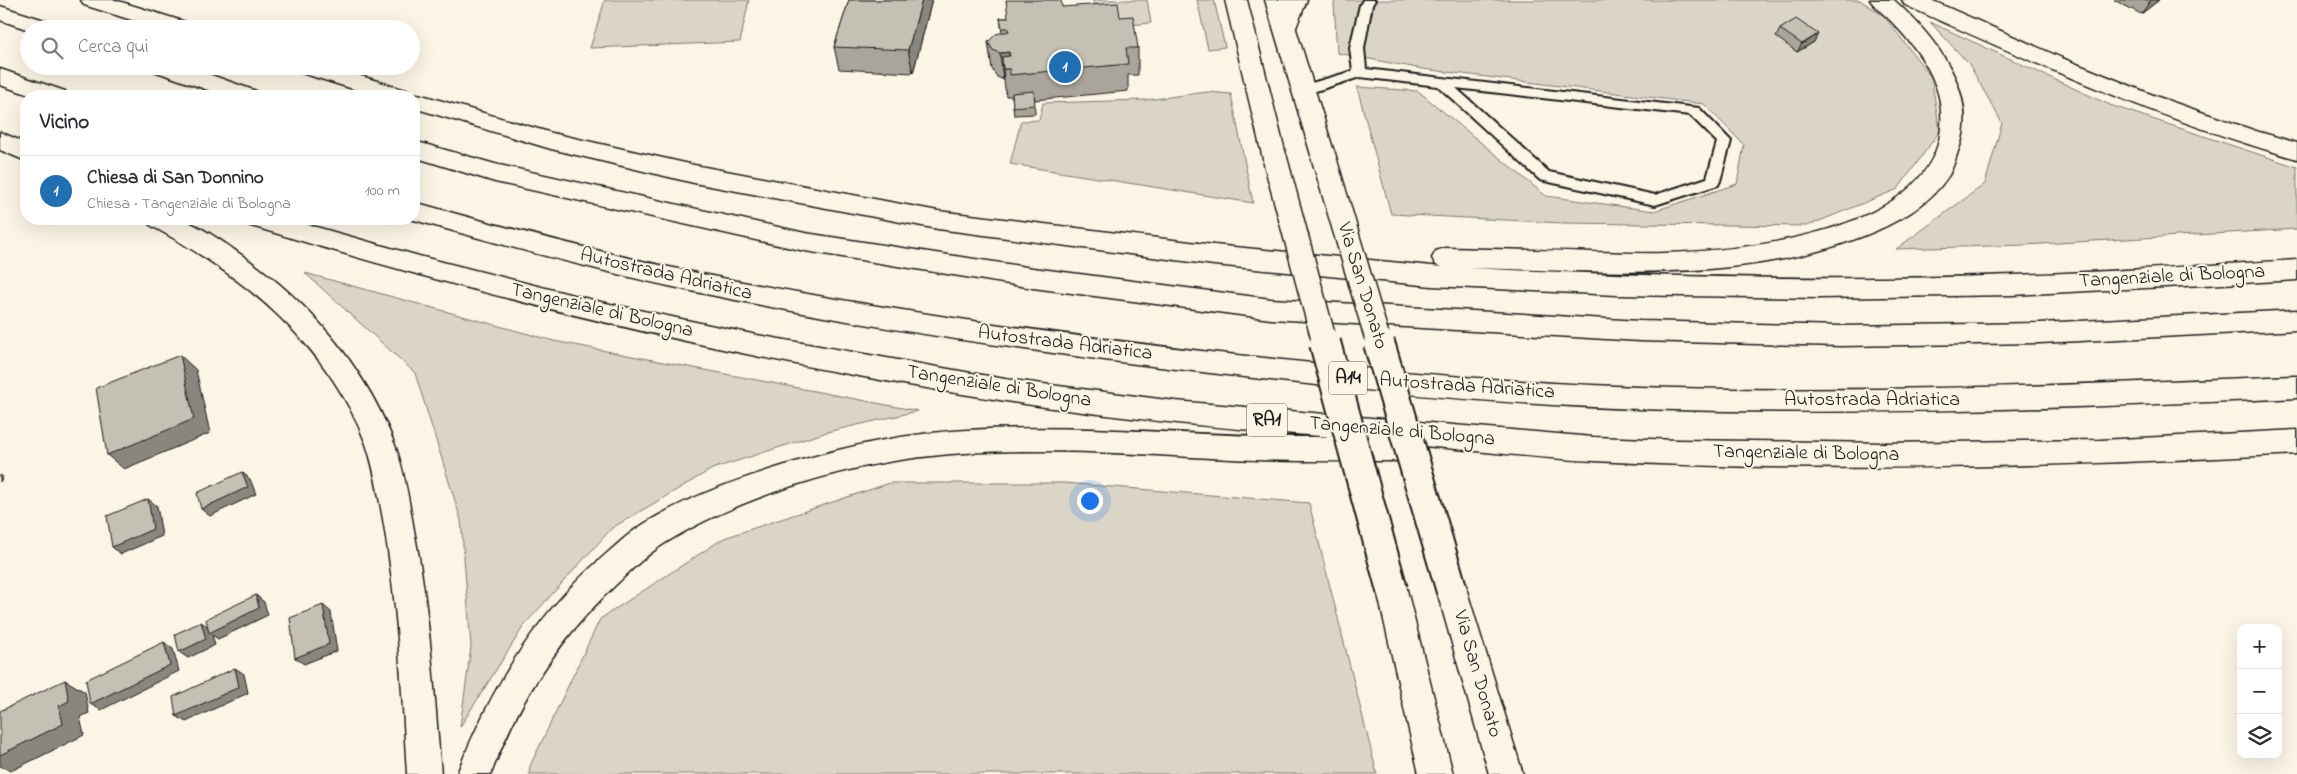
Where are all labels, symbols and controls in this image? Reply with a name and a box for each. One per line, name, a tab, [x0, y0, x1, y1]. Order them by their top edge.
search box	[20, 20, 420, 75]
icon: search	[38, 34, 66, 62]
text: Cerca qui	[78, 34, 148, 61]
pin: 1	[1049, 48, 1081, 86]
text: Vicino	[40, 108, 89, 138]
text: Chiesa di San Donnino	[87, 165, 264, 192]
text: 1	[53, 179, 59, 203]
text: 100 m	[365, 179, 400, 203]
text: Chiesa · Tangenziale di Bologna	[87, 192, 291, 216]
street label: Via San Donato	[1329, 218, 1395, 353]
street label: Autostrada Adriatica	[577, 241, 755, 309]
street label: Tangenziale di Bologna	[2078, 258, 2266, 297]
street label: Tangenziale di Bologna	[508, 276, 696, 347]
street label: Autostrada Adriatica	[976, 319, 1154, 369]
street label: Tangenziale di Bologna	[904, 358, 1093, 417]
road number: A14	[1329, 362, 1367, 394]
street label: Autostrada Adriatica	[1378, 366, 1556, 408]
street label: Autostrada Adriatica	[1784, 386, 1960, 415]
road number: RA1	[1247, 404, 1287, 436]
street label: Tangenziale di Bologna	[1308, 409, 1496, 456]
street label: Tangenziale di Bologna	[1712, 438, 1900, 471]
your location	[1077, 488, 1103, 514]
street label: Via San Donato	[1445, 606, 1509, 741]
map controls	[2237, 624, 2282, 759]
button: +	[2237, 624, 2282, 669]
button: −	[2237, 669, 2282, 714]
button: layers	[2237, 714, 2282, 759]

